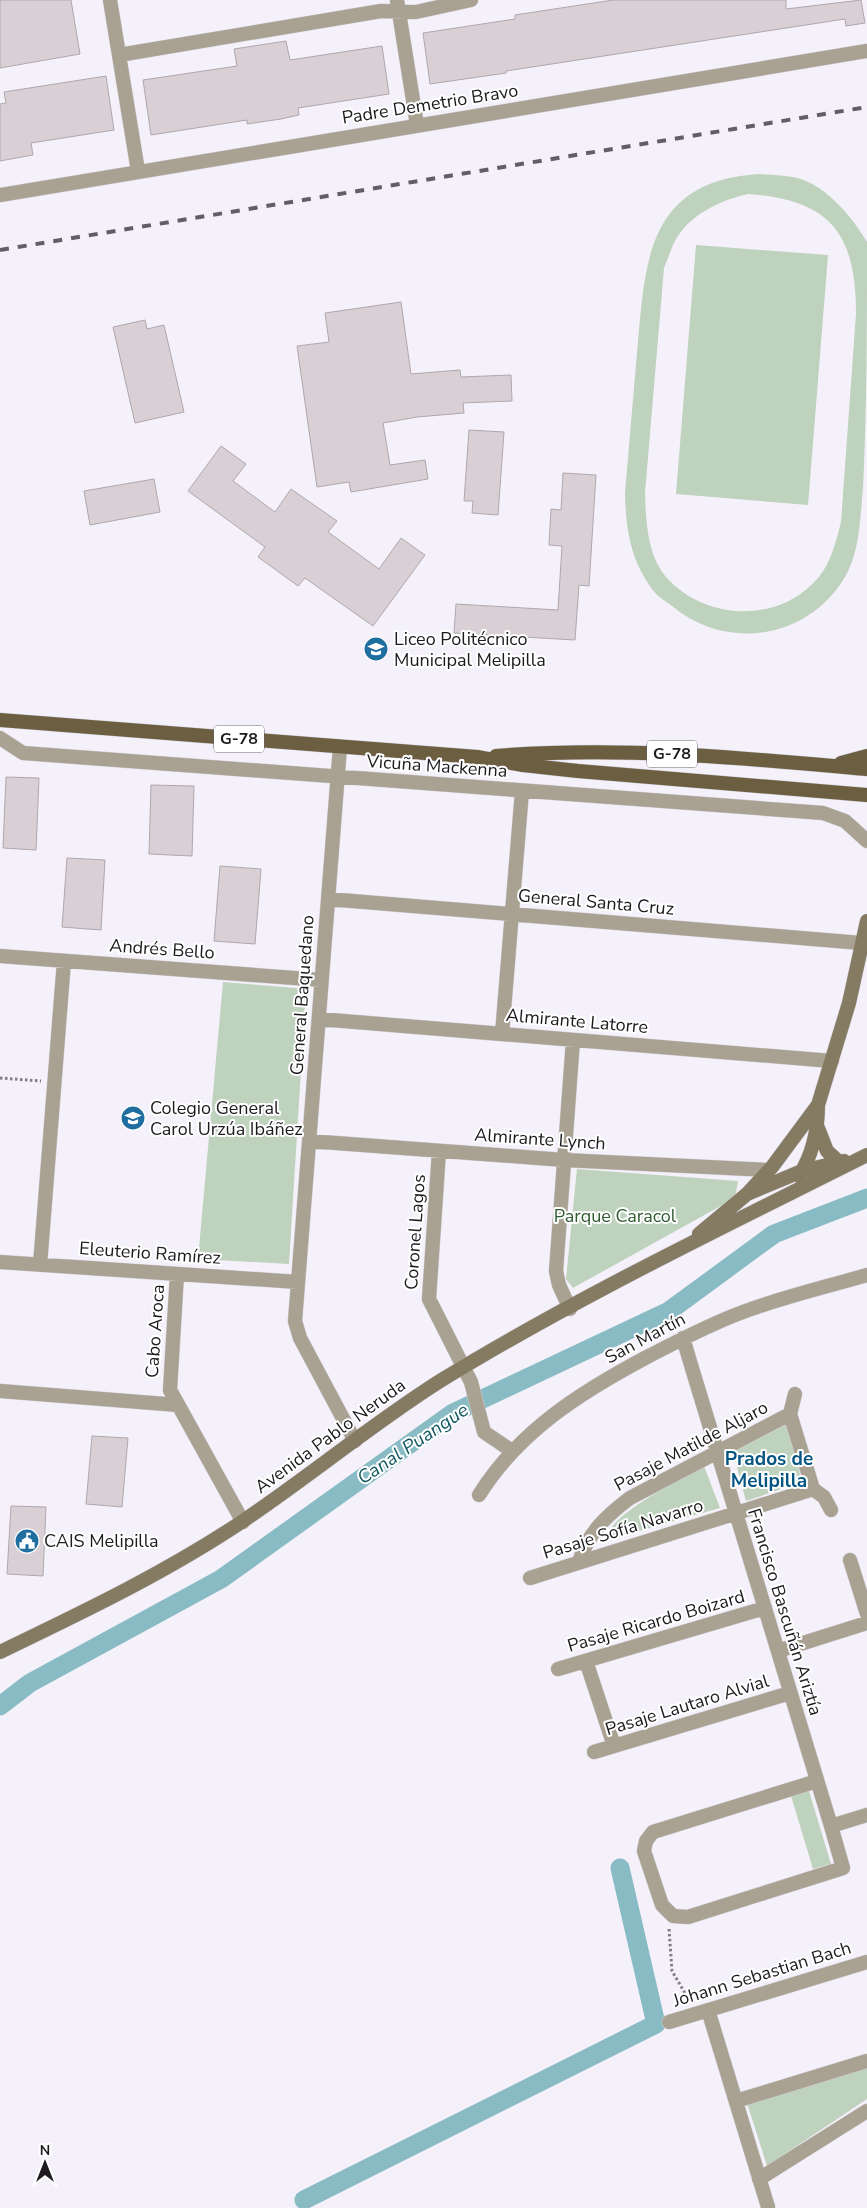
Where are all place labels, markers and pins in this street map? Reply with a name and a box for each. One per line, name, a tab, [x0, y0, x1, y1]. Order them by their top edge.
place label: Liceo Politécnico Municipal Melipilla	[394, 627, 546, 672]
school or university icon: Liceo Politécnico Municipal Melipilla	[363, 636, 389, 662]
place label: Colegio General Carol Urzúa Ibáñez	[150, 1096, 303, 1141]
school or university icon: Colegio General Carol Urzúa Ibáñez	[120, 1105, 146, 1131]
public building icon: CAIS Melipilla	[14, 1528, 40, 1554]
place label: CAIS Melipilla	[44, 1529, 159, 1553]

